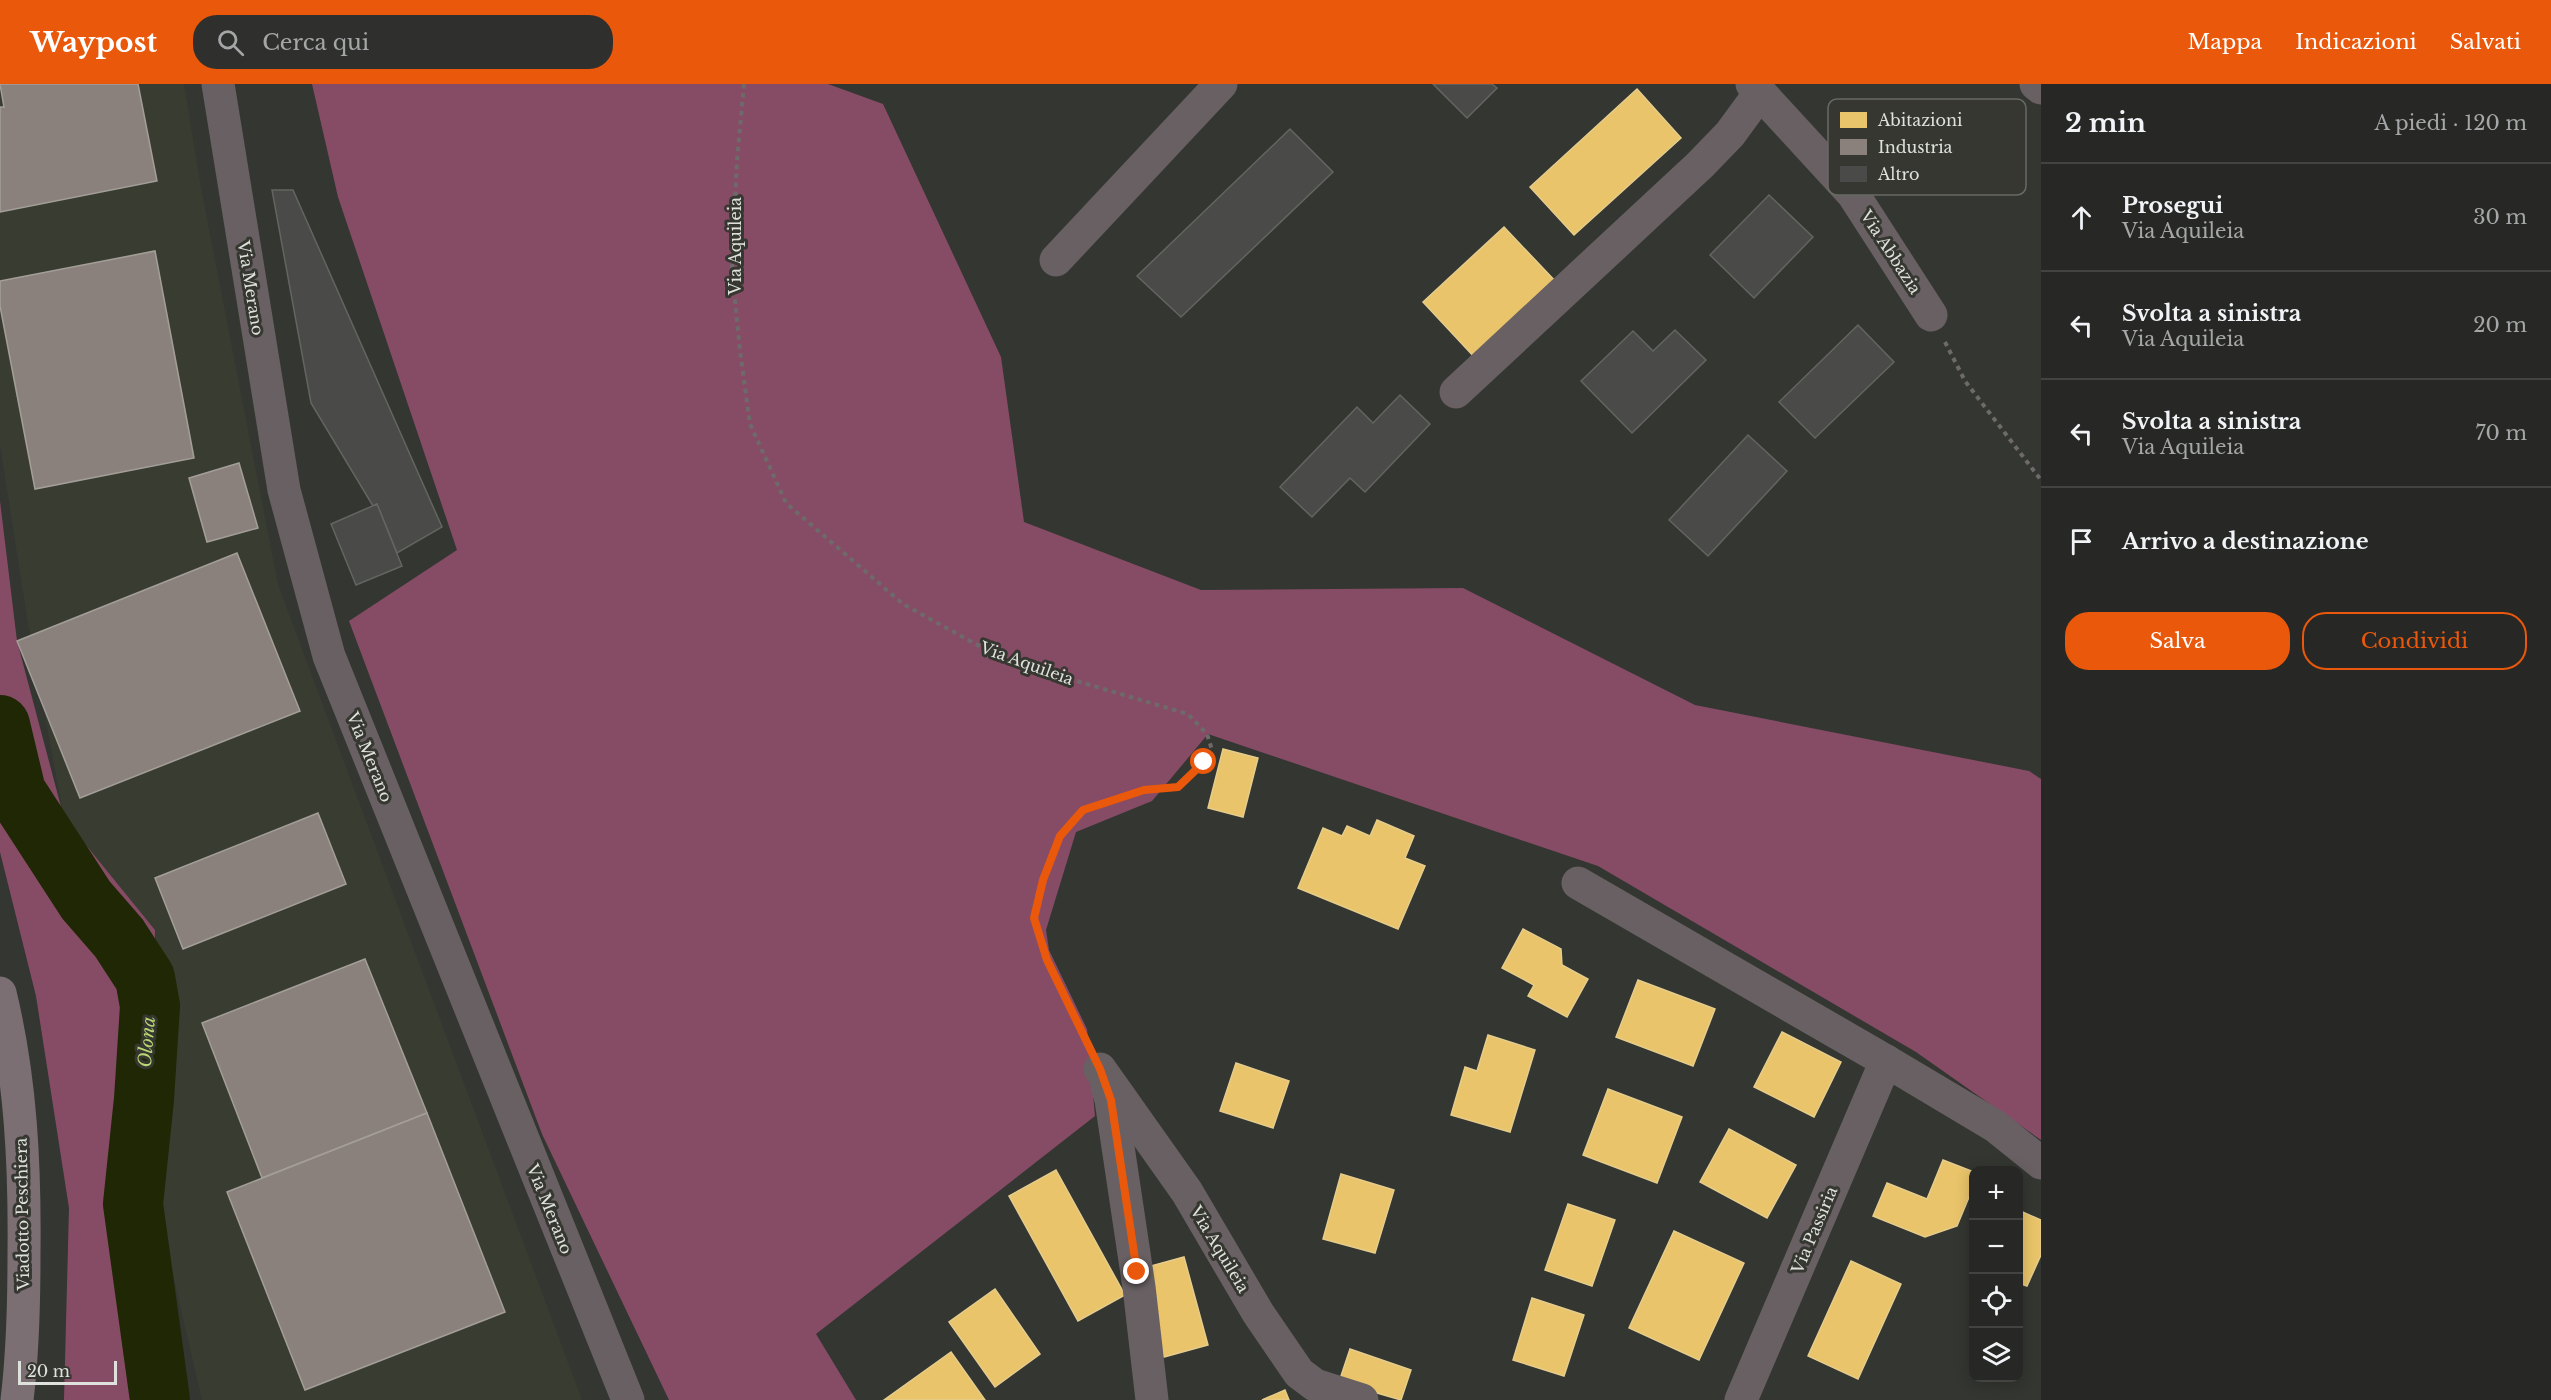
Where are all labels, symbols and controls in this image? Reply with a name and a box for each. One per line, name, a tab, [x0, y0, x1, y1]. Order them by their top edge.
search box	[193, 15, 613, 69]
text: Waypost	[30, 25, 157, 60]
icon: search	[214, 26, 247, 59]
text: Cerca qui	[262, 29, 369, 56]
text: Mappa	[2187, 29, 2262, 55]
text: Indicazioni	[2295, 29, 2417, 55]
text: Salvati	[2450, 29, 2521, 55]
legend	[1828, 99, 2026, 195]
text: 2 min	[2065, 107, 2146, 139]
text: Abitazioni	[1877, 110, 1963, 130]
text: A piedi · 120 m	[2375, 111, 2527, 135]
text: Industria	[1878, 137, 1953, 157]
text: Altro	[1877, 164, 1920, 184]
text: Prosegui	[2122, 192, 2223, 219]
street label: Via Aquileia	[725, 197, 745, 296]
icon: ahead	[2065, 201, 2098, 234]
text: 30 m	[2473, 205, 2527, 229]
street label: Via Abbazia	[1856, 206, 1926, 298]
text: Via Aquileia	[2122, 219, 2244, 243]
street label: Via Merano	[234, 238, 268, 337]
text: Svolta a sinistra	[2122, 300, 2301, 327]
icon: left	[2065, 309, 2098, 342]
text: 20 m	[2473, 313, 2527, 337]
text: Via Aquileia	[2122, 327, 2244, 351]
text: Svolta a sinistra	[2122, 408, 2301, 435]
icon: left	[2065, 417, 2098, 450]
text: 70 m	[2475, 421, 2527, 445]
text: Via Aquileia	[2122, 435, 2244, 459]
icon: arrive	[2065, 525, 2098, 558]
text: Arrivo a destinazione	[2122, 528, 2369, 555]
button: Salva	[2065, 612, 2290, 670]
button: Condividi	[2302, 612, 2527, 670]
street label: Via Aquileia	[977, 637, 1077, 689]
street label: Via Merano	[342, 708, 397, 805]
route start	[1190, 748, 1216, 774]
water label: Olona	[134, 1016, 160, 1068]
street label: Viadotto Peschiera	[11, 1137, 33, 1292]
street label: Via Merano	[522, 1160, 577, 1257]
map controls	[1969, 1166, 2023, 1382]
button: +	[1969, 1166, 2023, 1220]
street label: Via Passiria	[1786, 1183, 1841, 1278]
street label: Via Aquileia	[1186, 1201, 1254, 1296]
button: −	[1969, 1220, 2023, 1274]
route end	[1123, 1258, 1149, 1284]
button: locate	[1969, 1274, 2023, 1328]
button: layers	[1969, 1328, 2023, 1382]
scale bar	[18, 1358, 117, 1386]
text: 20 m	[27, 1361, 70, 1381]

